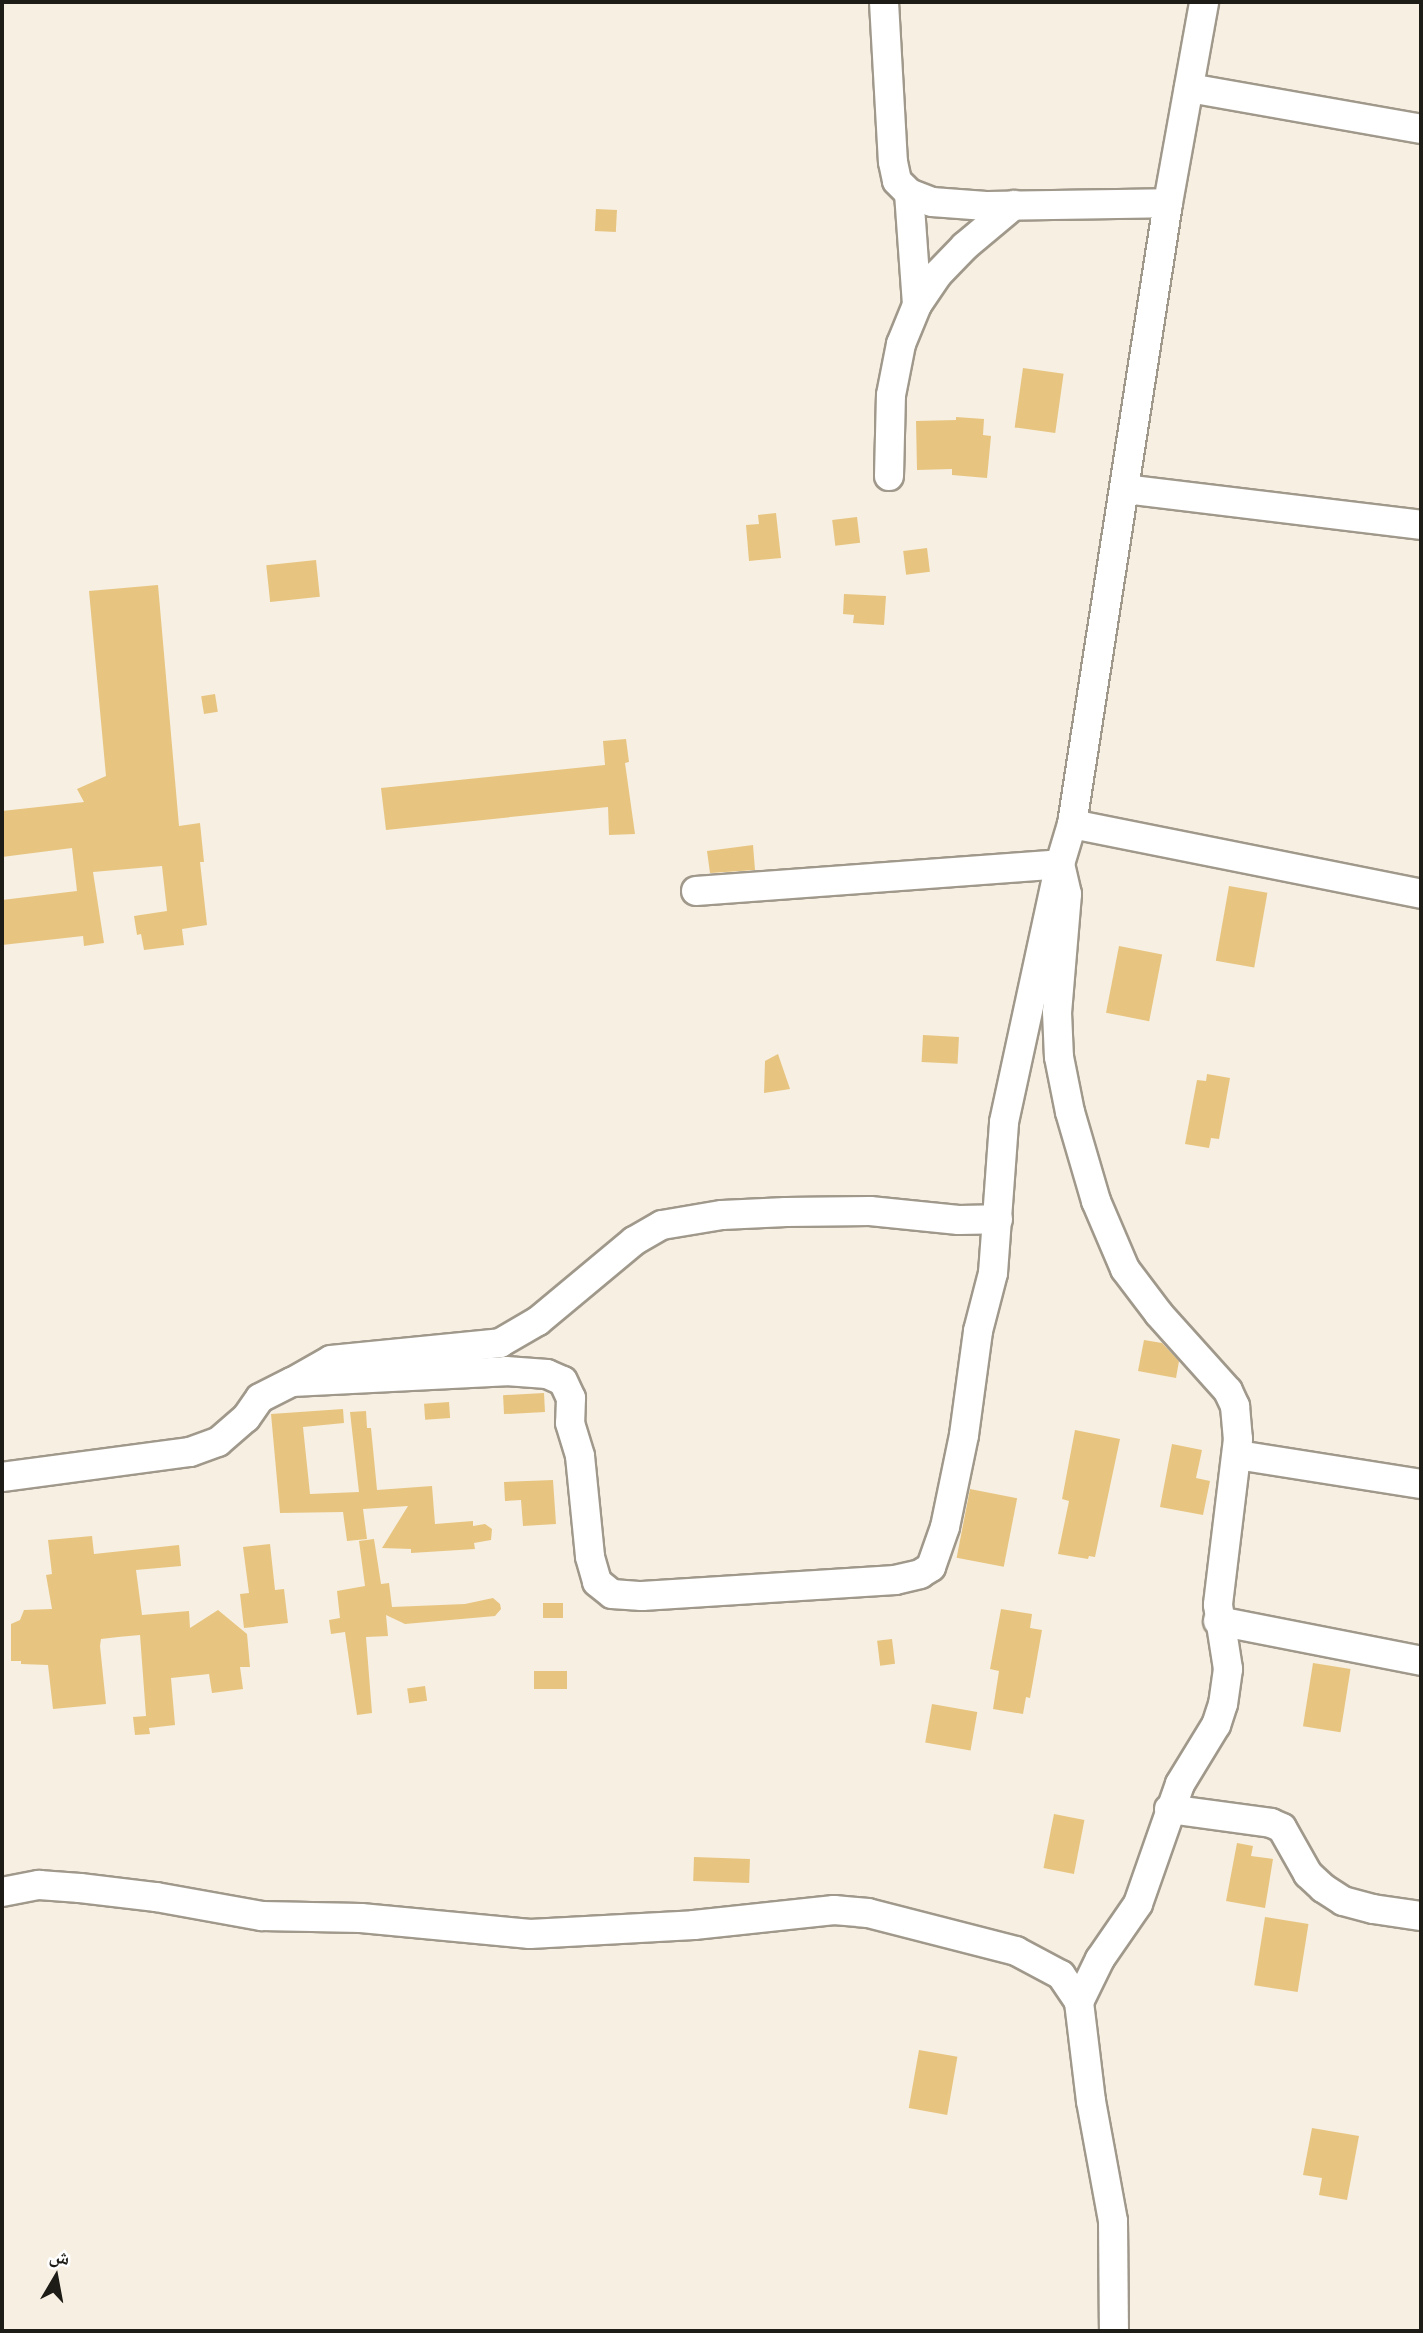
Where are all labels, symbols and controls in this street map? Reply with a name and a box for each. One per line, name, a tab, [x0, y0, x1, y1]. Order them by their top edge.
north arrow	[21, 2242, 91, 2312]
text: ش	[48, 2243, 72, 2270]

